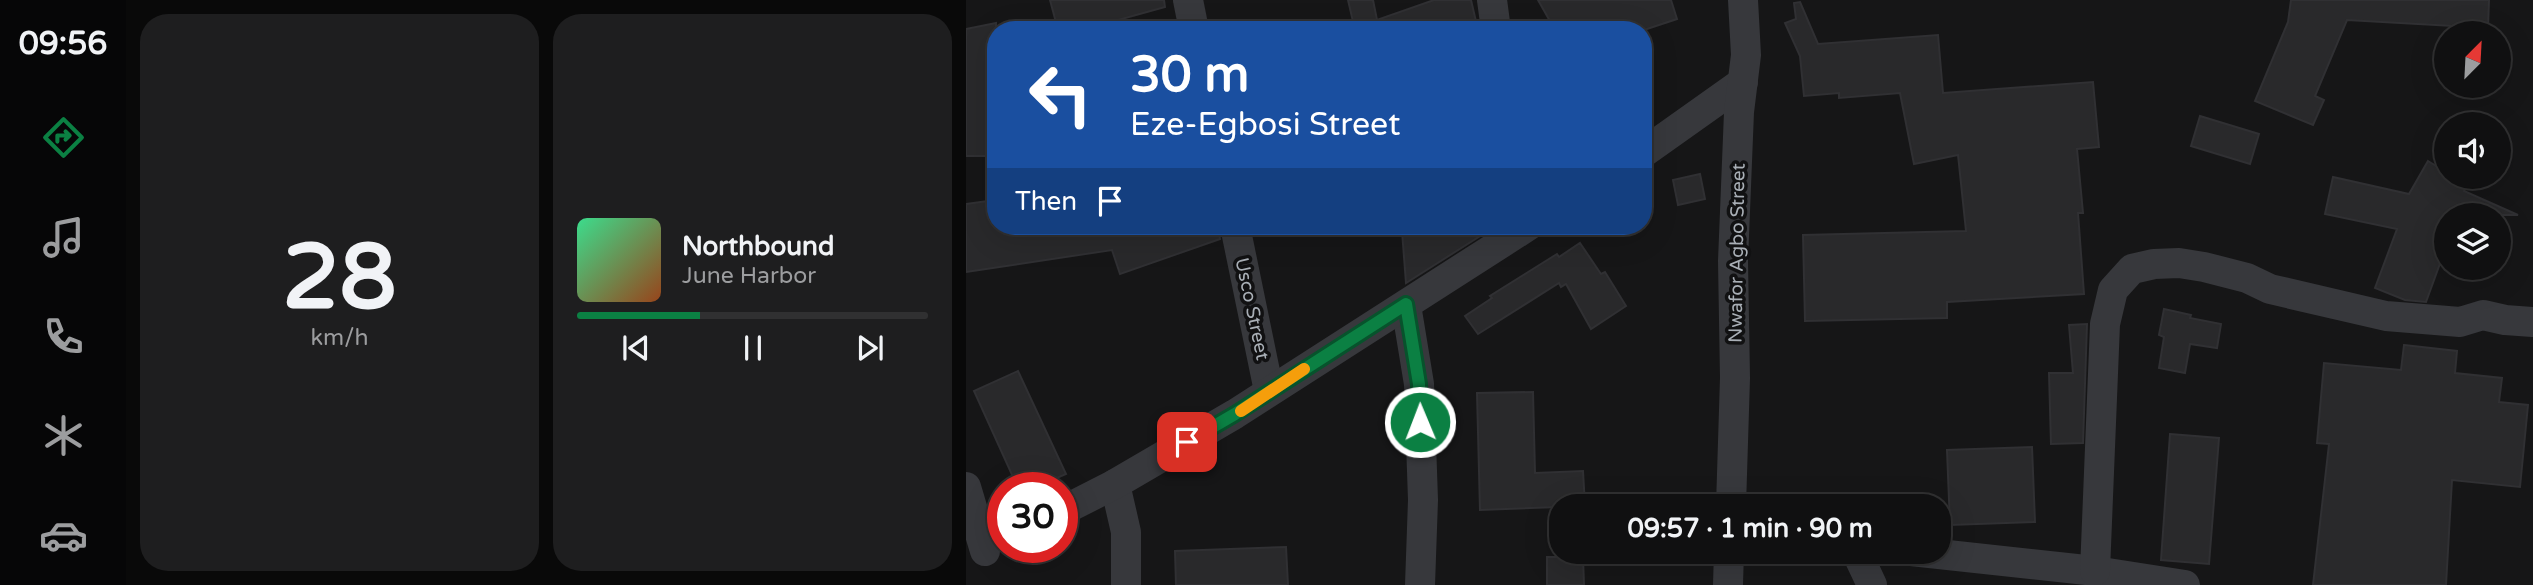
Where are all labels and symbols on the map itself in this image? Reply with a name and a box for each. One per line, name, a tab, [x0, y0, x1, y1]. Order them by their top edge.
north arrow	[2434, 21, 2511, 98]
street label: Nwafor Agbo Street	[1724, 163, 1750, 343]
street label: Usco Street	[1230, 256, 1274, 362]
position arrow	[1383, 385, 1457, 459]
pin	[1157, 412, 1217, 472]
speed limit sign: 30	[987, 472, 1078, 563]

